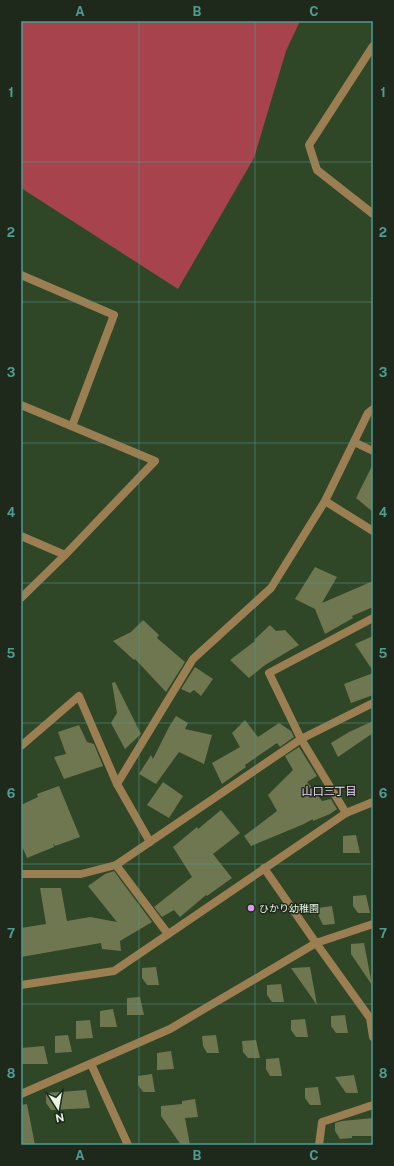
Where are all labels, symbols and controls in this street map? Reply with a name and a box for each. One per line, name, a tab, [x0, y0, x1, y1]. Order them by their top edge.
text: A	[75, 4, 85, 19]
text: B	[193, 4, 202, 19]
text: C	[309, 4, 319, 19]
text: 1	[8, 85, 14, 100]
text: 1	[380, 85, 386, 100]
text: 2	[7, 225, 15, 240]
text: 2	[379, 225, 387, 240]
text: 3	[7, 365, 16, 380]
text: 3	[379, 365, 388, 380]
text: 4	[7, 505, 16, 520]
text: 4	[379, 505, 388, 520]
text: 5	[7, 646, 16, 661]
text: 5	[379, 646, 388, 661]
district label: 山口三丁目	[302, 785, 357, 797]
text: 6	[7, 786, 16, 801]
text: 6	[379, 786, 388, 801]
place label: ひかり幼稚園	[259, 902, 319, 914]
marker: ひかり幼稚園	[246, 903, 256, 913]
text: 7	[7, 926, 15, 941]
text: 7	[379, 926, 387, 941]
text: 8	[7, 1066, 16, 1081]
text: 8	[379, 1066, 388, 1081]
north arrow	[38, 1088, 78, 1128]
text: N	[55, 1111, 65, 1125]
text: A	[75, 1148, 85, 1163]
text: B	[193, 1148, 202, 1163]
text: C	[309, 1148, 319, 1163]

